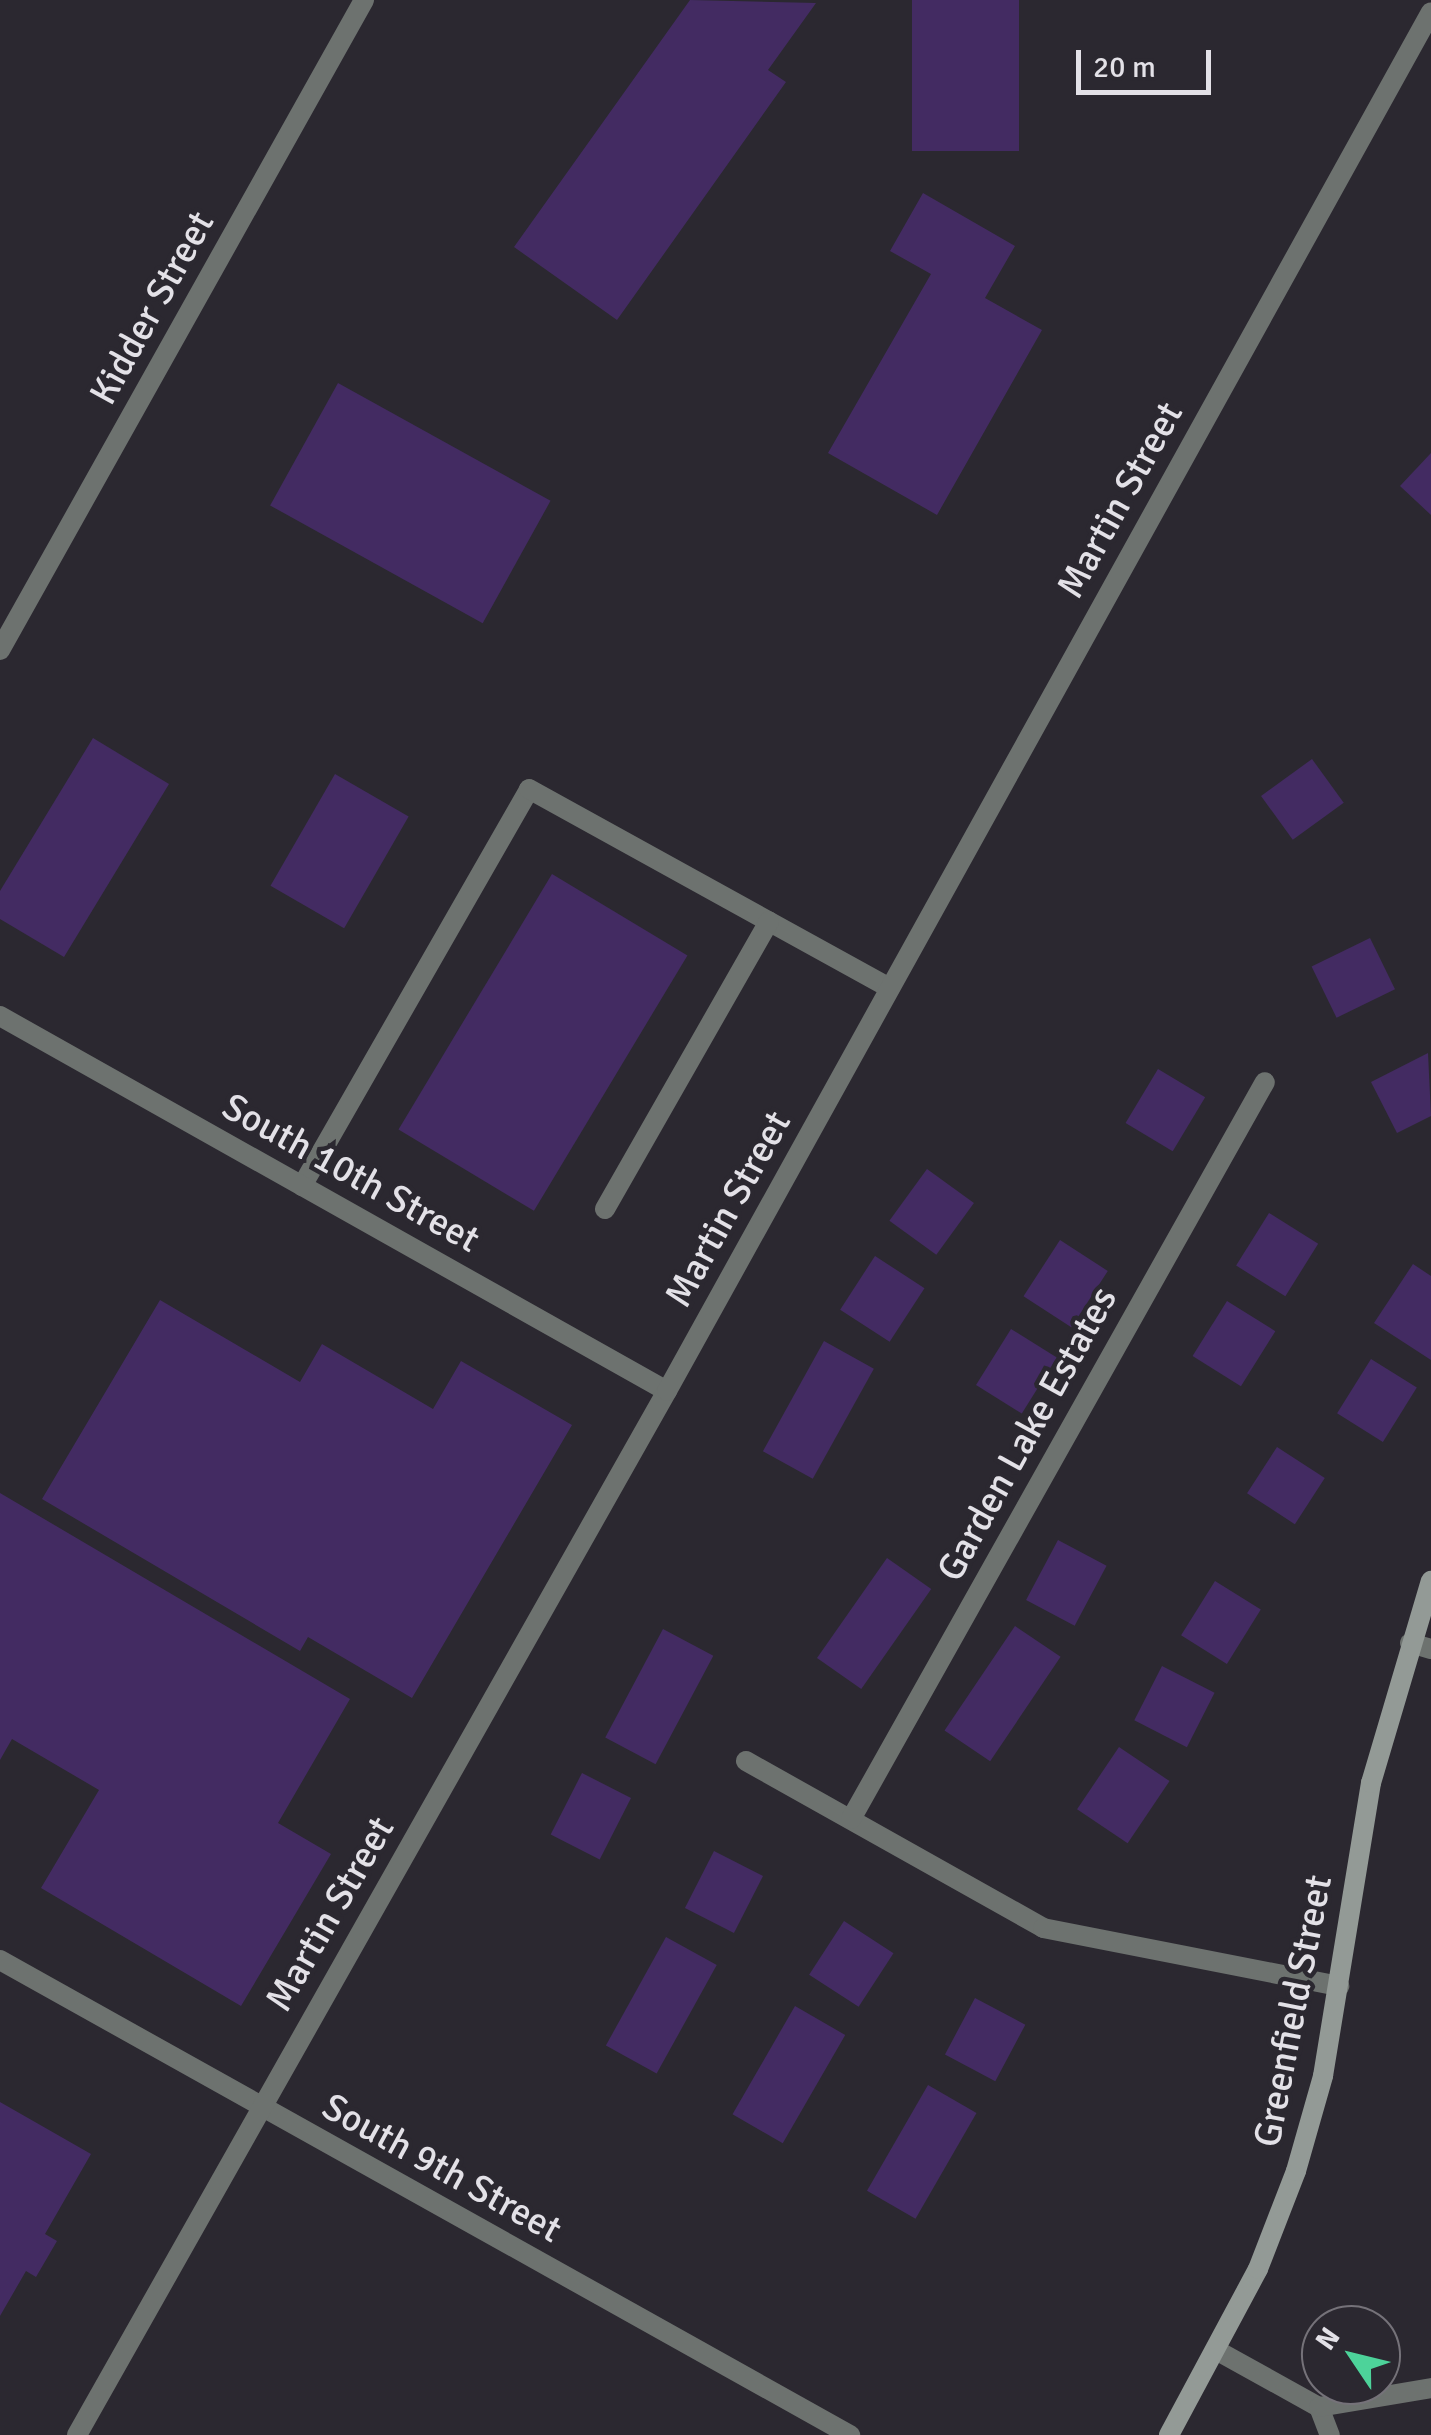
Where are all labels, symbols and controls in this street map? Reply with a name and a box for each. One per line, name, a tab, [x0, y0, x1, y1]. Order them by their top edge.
scale bar	[1081, 30, 1216, 92]
text: 20 m	[1093, 49, 1156, 86]
street label: Kidder Street	[80, 204, 224, 412]
street label: Martin Street	[1048, 394, 1192, 606]
street label: South 10th Street	[215, 1084, 487, 1262]
street label: Martin Street	[656, 1103, 800, 1315]
street label: Garden Lake Estates	[927, 1279, 1127, 1589]
street label: Martin Street	[256, 1809, 404, 2019]
street label: Greenfield Street	[1244, 1871, 1342, 2151]
street label: South 9th Street	[315, 2084, 569, 2252]
north arrow	[1301, 2305, 1401, 2405]
text: N	[1309, 2321, 1348, 2357]

